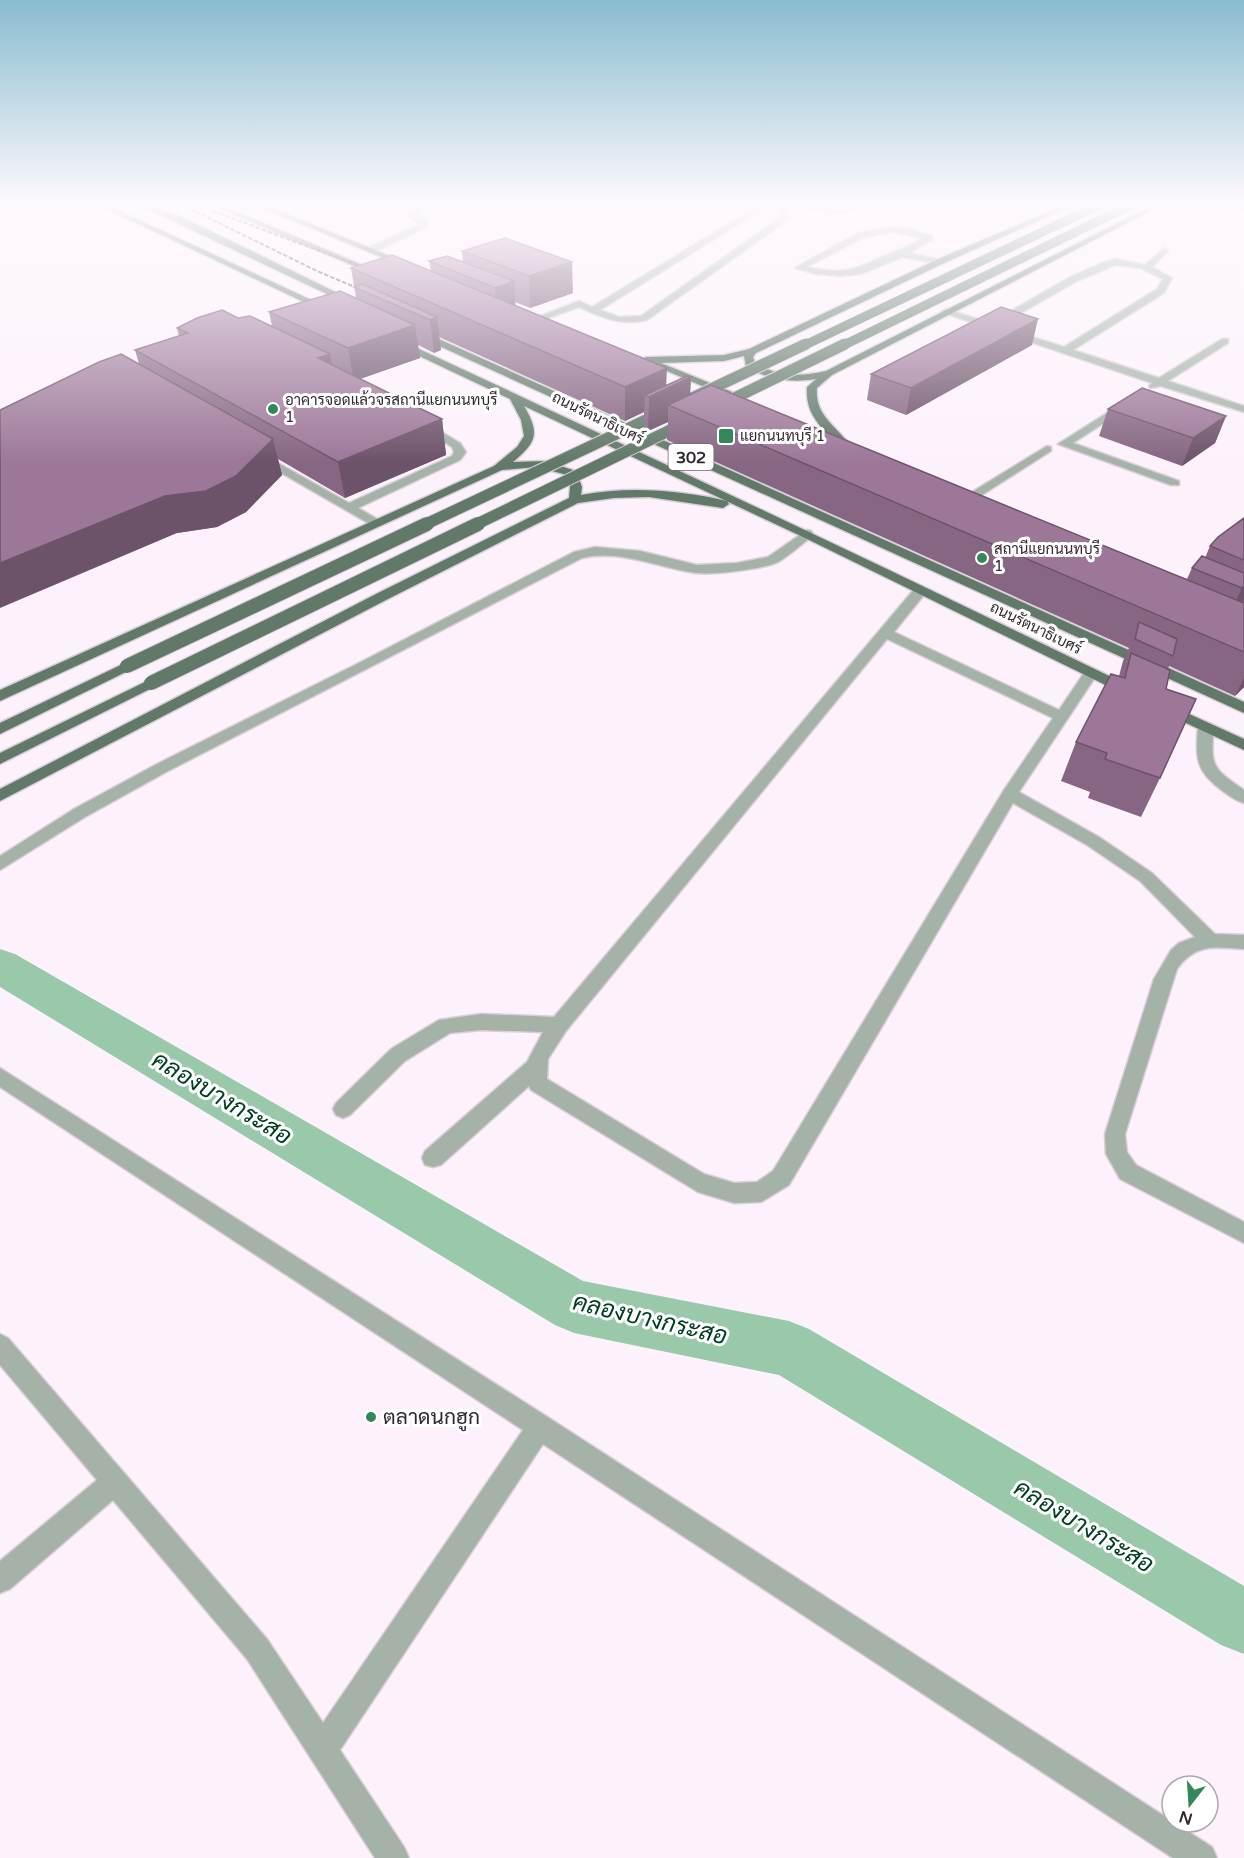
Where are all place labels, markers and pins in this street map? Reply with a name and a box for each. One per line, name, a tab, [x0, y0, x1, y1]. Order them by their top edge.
place label: อาคารจอดแล้วจรสถานีแยกนนทบุรี 1	[285, 390, 497, 426]
marker: อาคารจอดแล้วจรสถานีแยกนนทบุรี 1	[266, 402, 280, 416]
place label: แยกนนทบุรี 1	[740, 426, 825, 447]
marker: แยกนนทบุรี 1	[717, 427, 735, 445]
place label: สถานีแยกนนทบุรี 1	[994, 539, 1100, 575]
marker: สถานีแยกนนทบุรี 1	[975, 551, 989, 565]
place label: ตลาดนกฮูก	[383, 1405, 480, 1432]
marker: ตลาดนกฮูก	[364, 1410, 378, 1424]

